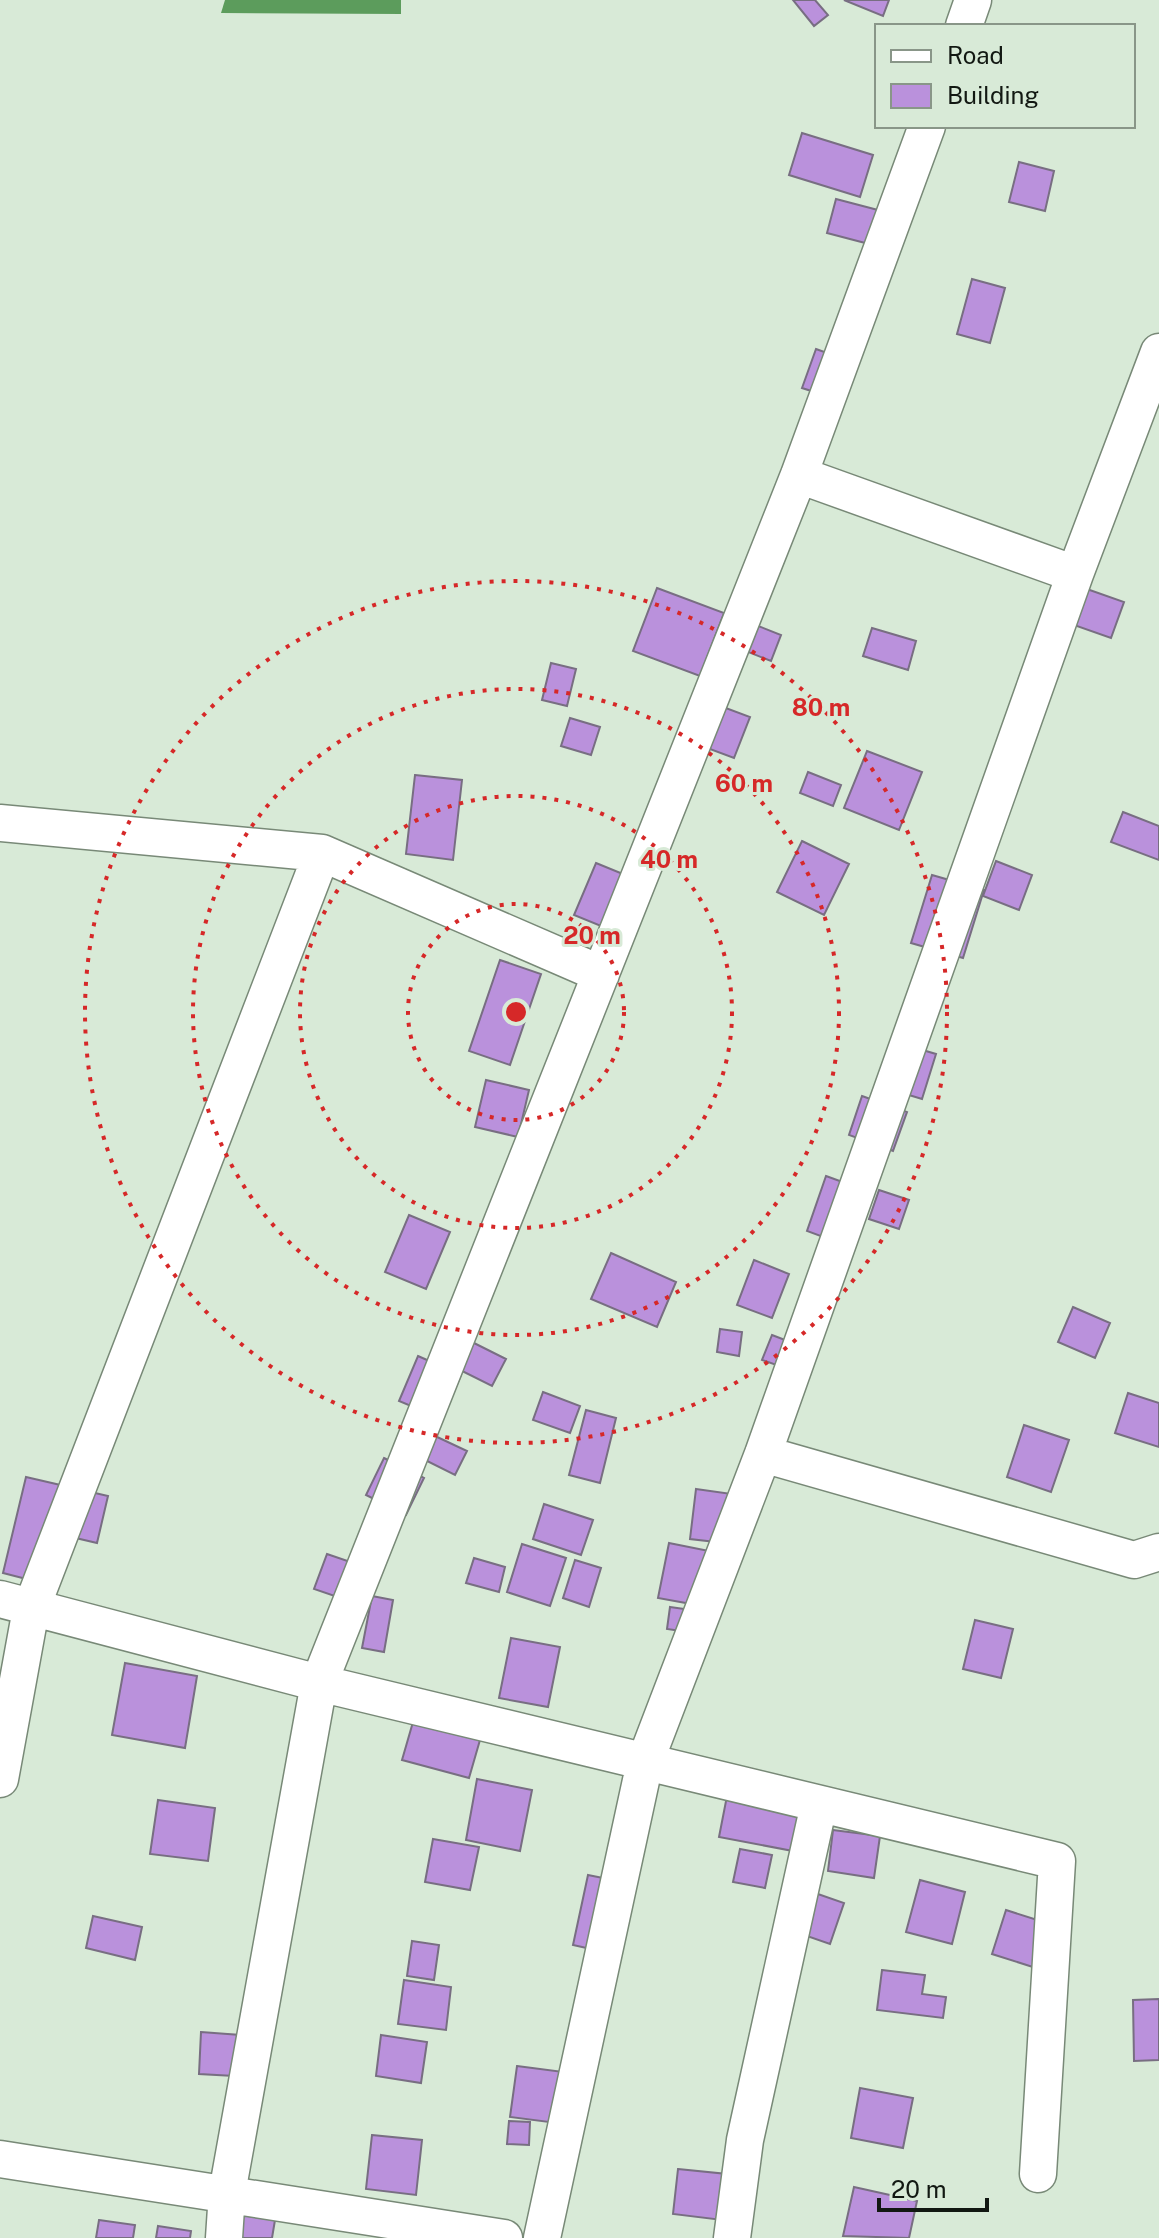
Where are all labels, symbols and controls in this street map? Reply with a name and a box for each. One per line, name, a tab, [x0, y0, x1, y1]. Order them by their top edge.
legend	[875, 24, 1135, 128]
text: Road	[947, 41, 1004, 69]
text: Building	[947, 81, 1039, 109]
text: 80 m	[792, 693, 850, 721]
text: 60 m	[715, 769, 773, 797]
text: 40 m	[640, 845, 698, 873]
text: 20 m	[563, 921, 621, 949]
centre of rings	[502, 998, 530, 1026]
scale bar	[879, 2162, 987, 2212]
text: 20 m	[891, 2175, 947, 2203]

